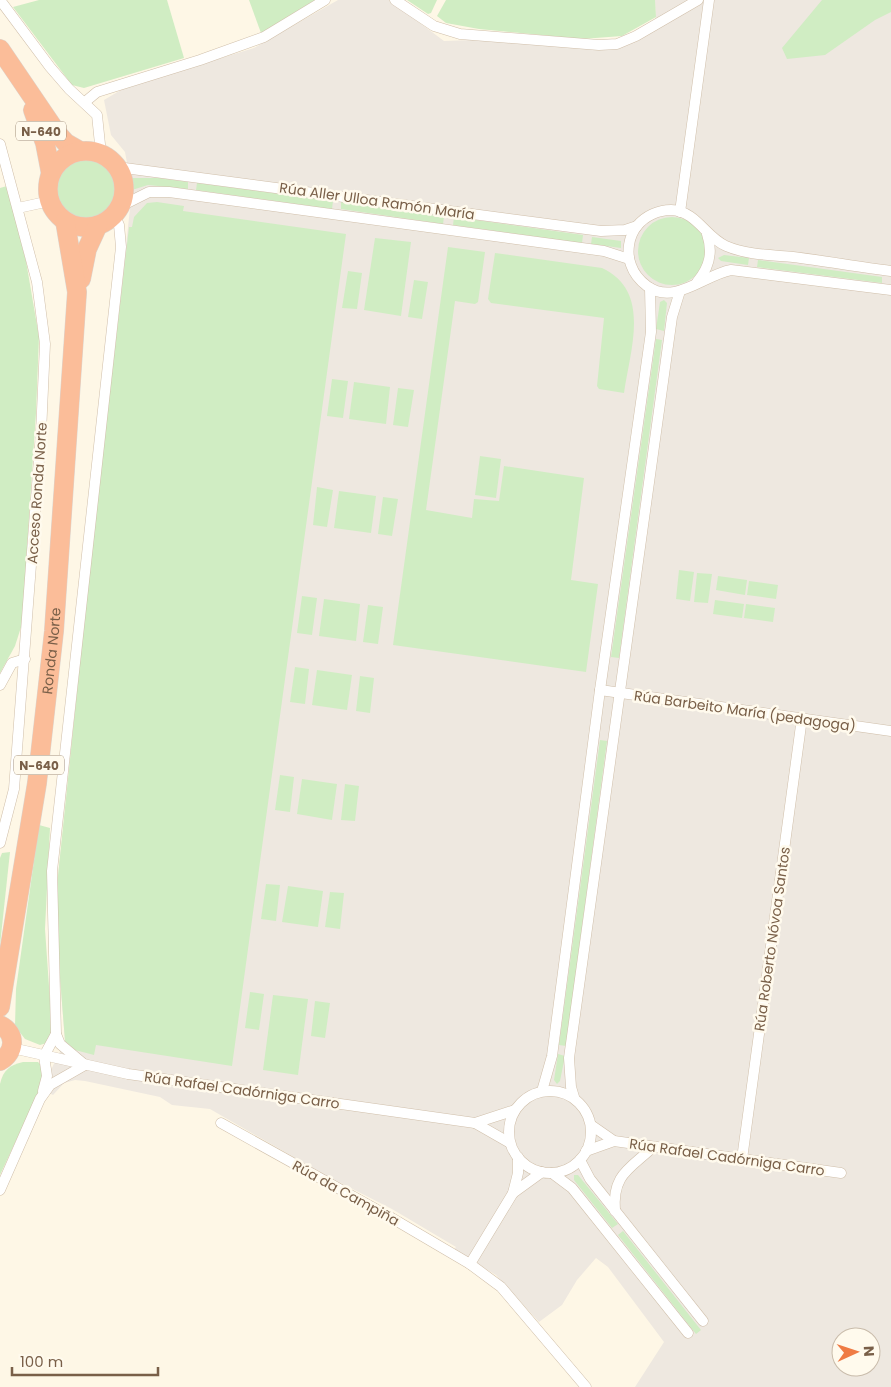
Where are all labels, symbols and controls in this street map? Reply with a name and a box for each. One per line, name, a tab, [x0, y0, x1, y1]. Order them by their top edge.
road number: N-640	[16, 122, 66, 140]
street label: Rúa Aller Ulloa Ramón María	[278, 177, 476, 225]
street label: Acceso Ronda Norte	[22, 421, 52, 565]
street label: Ronda Norte	[37, 607, 66, 695]
street label: Rúa Barbeito María (pedagoga)	[633, 686, 857, 736]
road number: N-640	[14, 756, 64, 774]
street label: Rúa Roberto Nóvoa Santos	[749, 845, 795, 1033]
street label: Rúa Rafael Cadórniga Carro	[143, 1066, 341, 1114]
street label: Rúa Rafael Cadórniga Carro	[628, 1133, 826, 1181]
street label: Rúa da Campiña	[289, 1155, 403, 1231]
north arrow	[831, 1327, 881, 1377]
scale bar	[12, 1344, 159, 1376]
text: N	[859, 1346, 879, 1357]
text: 100 m	[20, 1351, 63, 1372]

